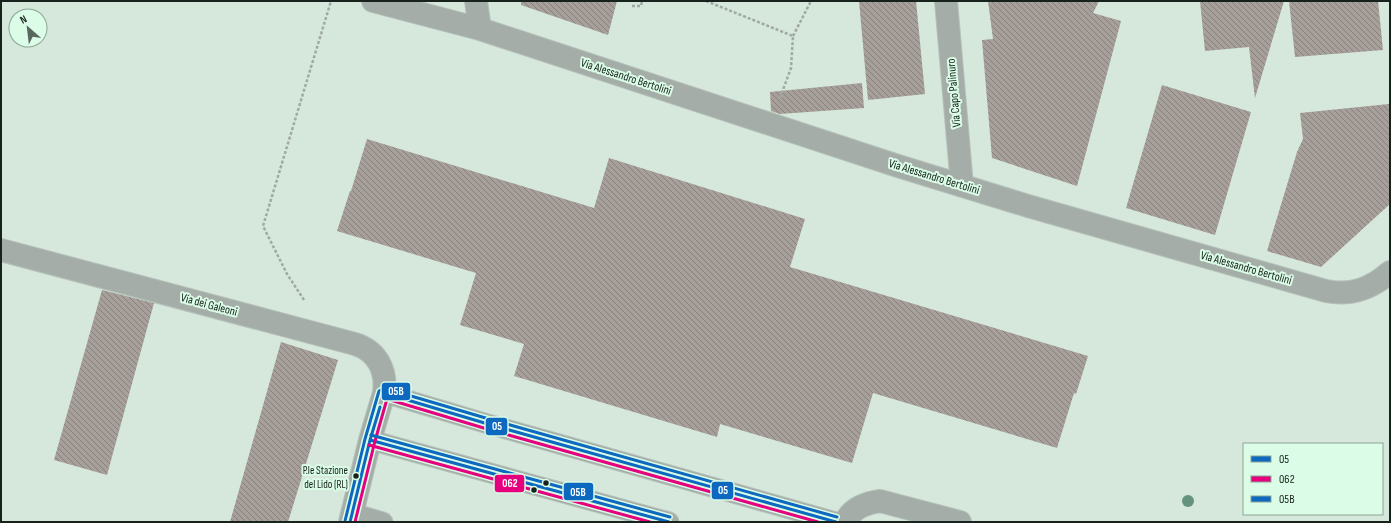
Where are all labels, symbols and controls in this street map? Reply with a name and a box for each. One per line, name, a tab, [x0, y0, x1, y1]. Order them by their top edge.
north arrow	[8, 8, 48, 48]
text: N	[18, 12, 29, 27]
street label: Via Alessandro Bertolini	[579, 55, 673, 99]
street label: Via Capo Palinuro	[944, 58, 964, 128]
street label: Via Alessandro Bertolini	[887, 156, 981, 198]
street label: Via Alessandro Bertolini	[1199, 248, 1293, 288]
street label: Via dei Galeoni	[179, 290, 239, 320]
line badge: 05B	[381, 382, 411, 401]
text: 05B	[388, 385, 404, 398]
line badge: 05	[485, 417, 508, 436]
text: 05	[492, 420, 502, 433]
legend	[1243, 443, 1383, 515]
text: 05	[1279, 452, 1289, 467]
place label: P.le Stazione del Lido (RL)	[303, 464, 348, 491]
marker: P.le Stazione del Lido (RL)	[351, 471, 361, 481]
text: 062	[1279, 472, 1295, 487]
line badge: 062	[494, 474, 525, 493]
text: 062	[502, 477, 518, 490]
unlabelled marker	[541, 478, 551, 488]
line badge: 05	[711, 481, 734, 500]
line badge: 05B	[563, 482, 594, 501]
text: 05	[718, 484, 728, 497]
unlabelled marker	[529, 485, 539, 495]
text: 05B	[570, 486, 586, 499]
text: 05B	[1279, 492, 1295, 507]

